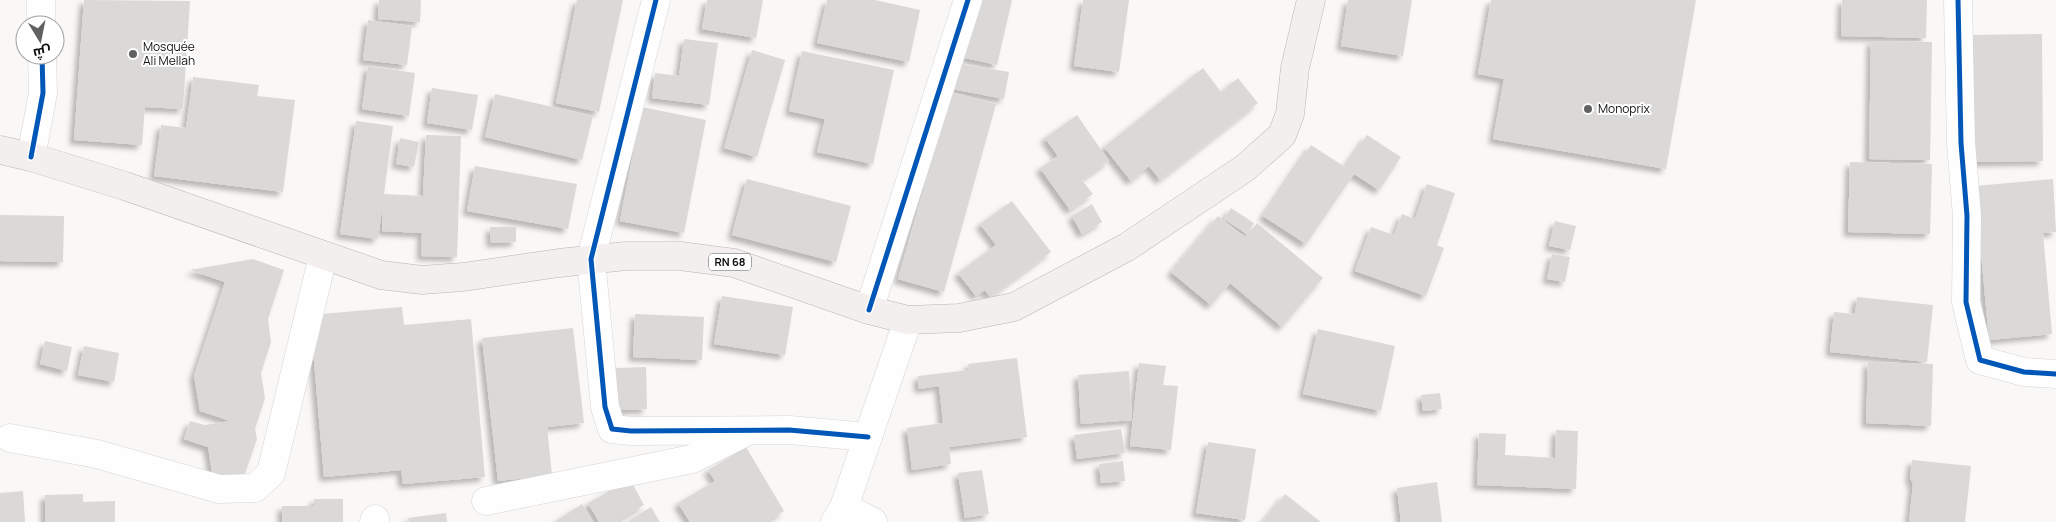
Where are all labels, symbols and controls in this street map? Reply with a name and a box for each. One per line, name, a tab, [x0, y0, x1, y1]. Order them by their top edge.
north arrow	[15, 15, 65, 65]
place label: Mosquée Ali Mellah	[143, 38, 195, 69]
text: ش	[32, 42, 53, 64]
marker: Mosquée Ali Mellah	[127, 48, 139, 60]
place label: Monoprix	[1598, 100, 1651, 117]
marker: Monoprix	[1582, 103, 1594, 115]
road number: RN 68	[709, 253, 751, 270]

